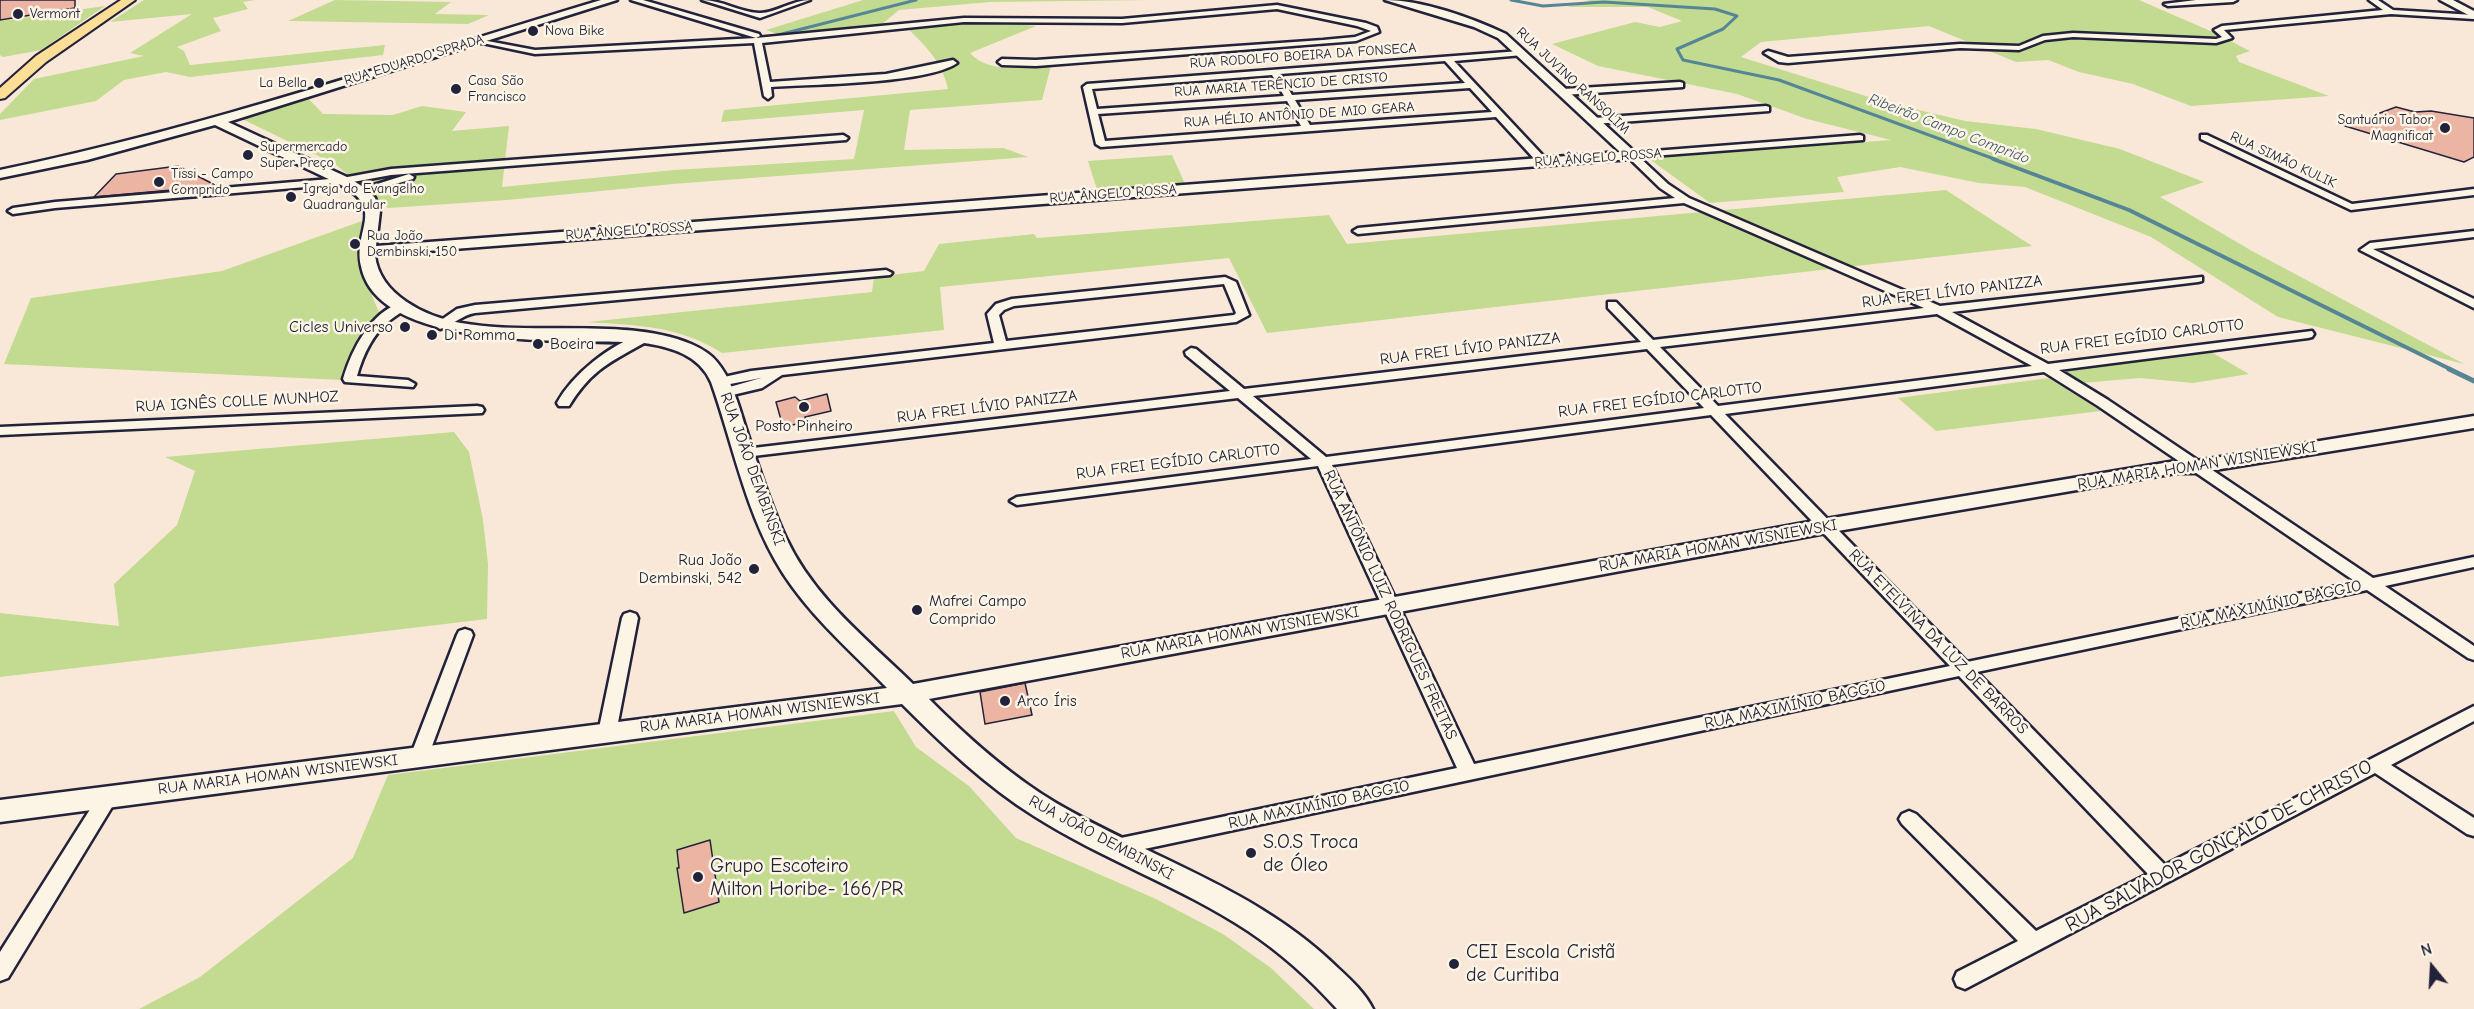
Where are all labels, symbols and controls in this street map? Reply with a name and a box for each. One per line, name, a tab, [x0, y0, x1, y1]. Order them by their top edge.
place label: Vermont	[30, 6, 80, 22]
marker: Vermont	[11, 7, 25, 21]
place label: Nova Bike	[545, 23, 604, 39]
marker: Nova Bike	[526, 24, 540, 38]
street label: RUA JUVINO RANSOLIM	[1513, 24, 1633, 138]
street label: RUA EDUARDO SPRADA	[342, 31, 486, 89]
street label: RUA RODOLFO BOEIRA DA FONSECA	[1189, 40, 1417, 72]
street label: RUA MARIA TERÊNCIO DE CRISTO	[1174, 69, 1388, 101]
place label: Casa São Francisco	[468, 73, 526, 106]
place label: La Bella	[259, 75, 307, 91]
marker: La Bella	[312, 76, 326, 90]
marker: Casa São Francisco	[449, 82, 463, 96]
water label: Ribeirão Campo Comprido	[1866, 90, 2032, 168]
street label: RUA HÉLIO ANTÔNIO DE MIO GEARA	[1183, 99, 1415, 131]
place label: Santuário Tabor Magnificat	[2337, 112, 2433, 144]
marker: Santuário Tabor Magnificat	[2438, 121, 2452, 135]
street label: RUA SIMÃO KULIK	[2227, 128, 2339, 192]
place label: Supermercado Super Preço	[260, 139, 347, 172]
street label: RUA ÂNGELO ROSSA	[1534, 145, 1662, 171]
marker: Supermercado Super Preço	[241, 148, 255, 162]
place label: Tissi - Campo Comprido	[171, 166, 254, 198]
marker: Tissi - Campo Comprido	[152, 175, 166, 189]
place label: Igreja do Evangelho Quadrangular	[303, 181, 424, 214]
street label: RUA ÂNGELO ROSSA	[1049, 181, 1177, 207]
marker: Igreja do Evangelho Quadrangular	[284, 190, 298, 204]
street label: RUA ÂNGELO ROSSA	[565, 218, 693, 244]
place label: Rua João Dembinski, 150	[367, 228, 457, 260]
marker: Rua João Dembinski, 150	[348, 237, 362, 251]
street label: RUA FREI LÍVIO PANIZZA	[1861, 271, 2043, 313]
street label: RUA FREI EGÍDIO CARLOTTO	[2039, 315, 2245, 359]
place label: Cicles Universo	[289, 317, 393, 337]
marker: Cicles Universo	[398, 320, 412, 334]
place label: Di Romma	[444, 325, 516, 345]
marker: Di Romma	[425, 328, 439, 342]
street label: RUA FREI LÍVIO PANIZZA	[1379, 328, 1561, 370]
place label: Boeira	[550, 334, 594, 354]
marker: Boeira	[531, 337, 545, 351]
street label: RUA FREI EGÍDIO CARLOTTO	[1557, 378, 1763, 422]
street label: RUA FREI LÍVIO PANIZZA	[896, 386, 1078, 428]
street label: RUA IGNÊS COLLE MUNHOZ	[135, 387, 339, 417]
street label: RUA JOÃO DEMBINSKI	[715, 390, 789, 548]
marker: Posto Pinheiro	[797, 400, 811, 414]
place label: Posto Pinheiro	[755, 416, 853, 436]
street label: RUA MARIA HOMAN WISNIEWSKI	[2076, 438, 2318, 494]
street label: RUA FREI EGÍDIO CARLOTTO	[1075, 440, 1281, 484]
street label: RUA ANTÔNIO LUIZ RODRIGUES FREITAS	[1319, 467, 1461, 743]
street label: RUA MARIA HOMAN WISNIEWSKI	[1597, 516, 1839, 576]
street label: RUA ETELVINA DA LUZ DE BARROS	[1844, 545, 2032, 739]
place label: Rua João Dembinski, 542	[639, 550, 742, 588]
marker: Rua João Dembinski, 542	[747, 562, 761, 576]
street label: RUA MAXIMÍNIO BAGGIO	[2179, 576, 2363, 634]
place label: Mafrei Campo Comprido	[929, 591, 1026, 629]
marker: Mafrei Campo Comprido	[910, 603, 924, 617]
street label: RUA MARIA HOMAN WISNIEWSKI	[1119, 603, 1361, 663]
street label: RUA MAXIMÍNIO BAGGIO	[1703, 676, 1887, 734]
street label: RUA MARIA HOMAN WISNIEWSKI	[639, 689, 881, 737]
place label: Arco Íris	[1017, 691, 1077, 711]
marker: Arco Íris	[998, 694, 1012, 708]
street label: RUA MARIA HOMAN WISNIEWSKI	[157, 751, 399, 799]
street label: RUA SALVADOR GONÇALO DE CHRISTO	[2061, 755, 2377, 937]
street label: RUA MAXIMÍNIO BAGGIO	[1227, 776, 1411, 834]
street label: RUA JOÃO DEMBINSKI	[1025, 792, 1177, 884]
place label: S.O.S Troca de Óleo	[1263, 830, 1359, 877]
marker: S.O.S Troca de Óleo	[1244, 846, 1258, 860]
place label: Grupo Escoteiro Milton Horibe- 166/PR	[710, 854, 904, 901]
marker: Grupo Escoteiro Milton Horibe- 166/PR	[691, 870, 705, 884]
north arrow	[2402, 937, 2462, 997]
place label: CEI Escola Cristã de Curitiba	[1466, 940, 1615, 987]
text: N	[2419, 940, 2434, 960]
marker: CEI Escola Cristã de Curitiba	[1447, 957, 1461, 971]

